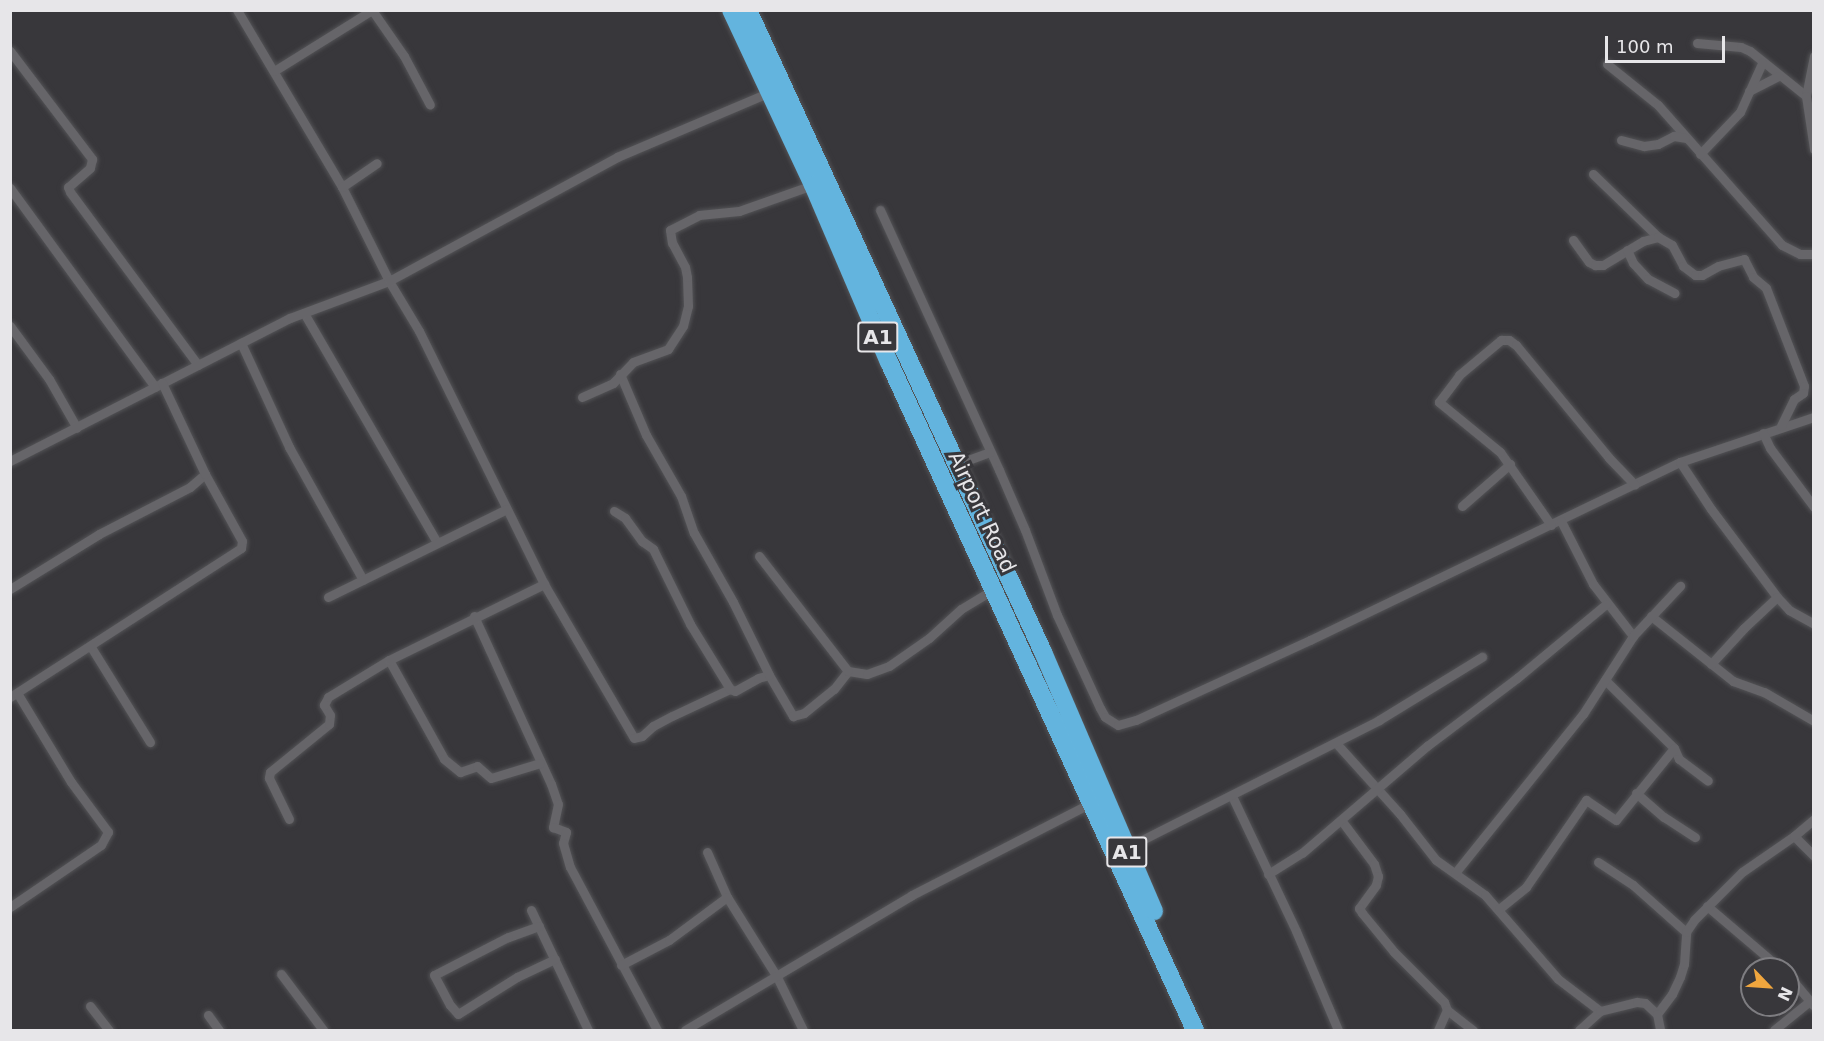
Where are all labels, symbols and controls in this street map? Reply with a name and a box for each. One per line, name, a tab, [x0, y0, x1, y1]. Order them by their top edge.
scale bar	[1608, 24, 1728, 62]
text: 100 m	[1616, 36, 1674, 57]
road number: A1	[857, 320, 899, 354]
street label: Airport Road	[943, 447, 1021, 577]
road number: A1	[1106, 835, 1148, 869]
north arrow	[1740, 957, 1800, 1017]
text: N	[1774, 984, 1796, 1004]

